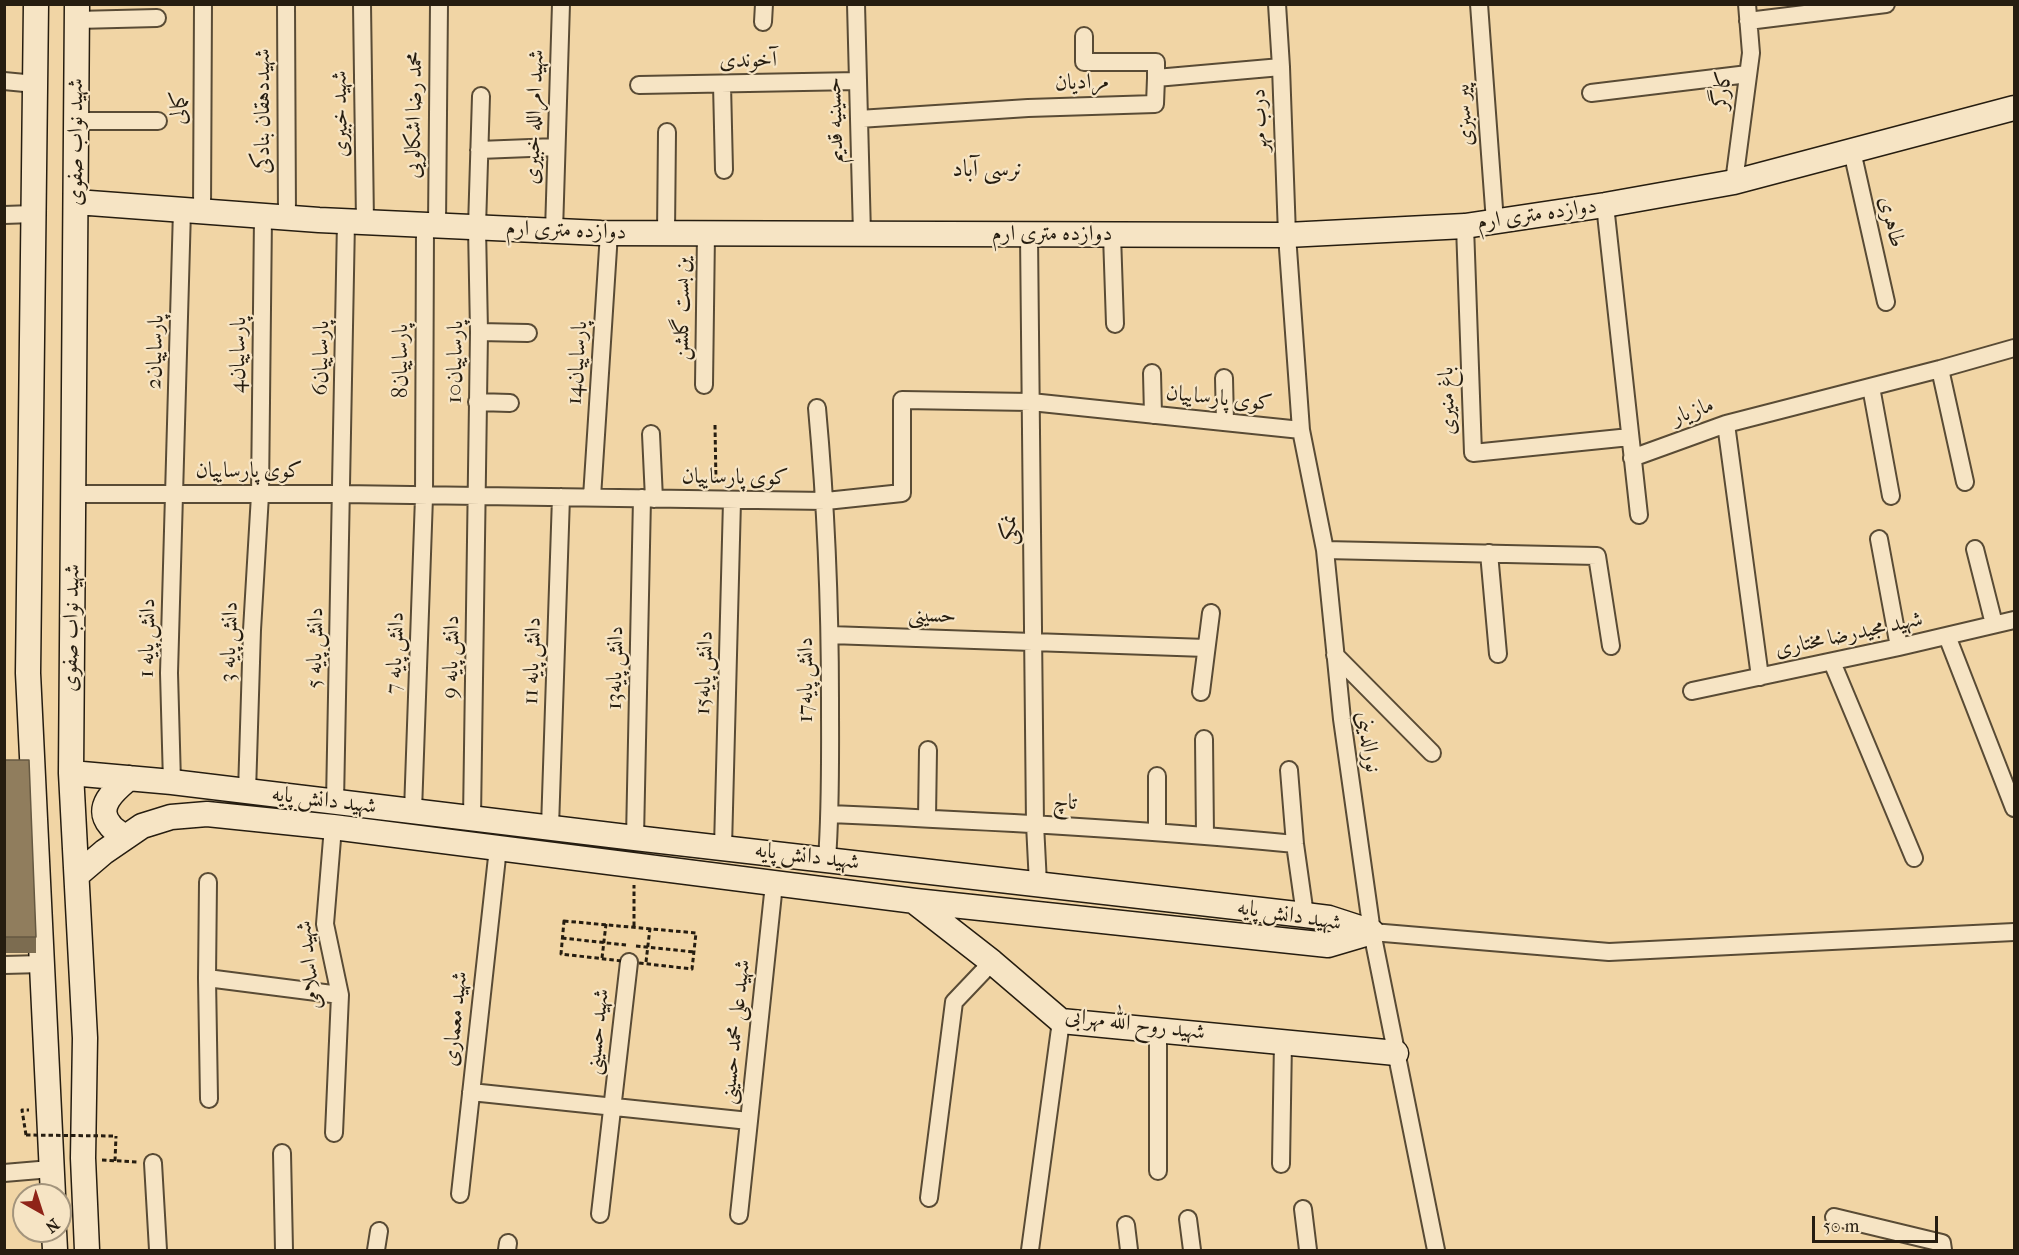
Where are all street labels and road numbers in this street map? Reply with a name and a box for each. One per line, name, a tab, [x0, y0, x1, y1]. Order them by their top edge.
street label: آخوندی	[719, 47, 777, 75]
street label: شهیددهقان بنادکی	[251, 48, 277, 174]
street label: شهید امرالله خبیری	[519, 49, 551, 185]
street label: محمد رضا اشکالویی	[401, 51, 429, 179]
street label: مرادیان	[1054, 69, 1110, 97]
street label: کارگر	[1707, 69, 1739, 111]
street label: شهید خبیری	[327, 70, 355, 158]
street label: حسینیه قدیم	[821, 77, 851, 163]
street label: شهید نواب صفوی	[64, 78, 90, 206]
street label: پیر سبزی	[1450, 83, 1480, 147]
street label: درب مهر	[1246, 88, 1274, 152]
street label: کمالی	[167, 91, 193, 125]
street label: دوازده متری ارم	[1475, 194, 1599, 236]
street label: طاهری	[1872, 194, 1910, 250]
street label: دوازده متری ارم	[505, 216, 627, 246]
street label: دوازده متری ارم	[992, 222, 1112, 248]
street label: ین بست گلشن	[669, 257, 697, 361]
street label: پارساییان2	[142, 314, 170, 390]
street label: پارساییان4	[225, 317, 253, 393]
street label: پارساییان6	[308, 320, 336, 396]
street label: پارساییان10	[442, 320, 470, 404]
street label: پارساییان14	[562, 320, 594, 406]
street label: پارساییان8	[389, 324, 415, 398]
street label: باغ منیری	[1434, 366, 1462, 436]
street label: کوی پارساییان	[1164, 380, 1274, 418]
street label: مازیار	[1668, 392, 1718, 432]
street label: کوی پارساییان	[196, 459, 302, 485]
street label: کوی پارساییان	[681, 464, 789, 492]
street label: نمکی	[997, 514, 1023, 546]
street label: شهید نواب صفوی	[58, 564, 86, 692]
street label: دانش پایه 1	[134, 598, 162, 678]
street label: دانش پایه 3	[215, 601, 245, 683]
street label: حسینی	[907, 602, 957, 630]
street label: شهید مجیدرضا مختاری	[1773, 606, 1925, 664]
street label: دانش پایه 5	[302, 607, 330, 689]
street label: دانش پایه 7	[381, 611, 411, 695]
street label: دانش پایه 9	[438, 615, 466, 699]
street label: دانش پایه 11	[518, 617, 548, 705]
street label: دانش پایه13	[602, 626, 630, 710]
street label: دانش پایه15	[690, 630, 720, 716]
street label: دانش پایه17	[794, 637, 820, 723]
street label: نورالدینی	[1351, 710, 1385, 774]
street label: شهید دانش پایه	[270, 781, 378, 821]
street label: تاچ	[1052, 789, 1078, 817]
street label: شهید دانش پایه	[753, 837, 861, 877]
street label: شهید دانش پایه	[1235, 895, 1343, 937]
street label: شهید اسلامی	[291, 919, 329, 1011]
street label: شهید علی محمد حسینی	[715, 958, 757, 1106]
street label: شهید معماری	[438, 970, 474, 1068]
street label: شهید حسینی	[580, 988, 616, 1076]
street label: شهید روح الله مهرابی	[1064, 1003, 1206, 1047]

